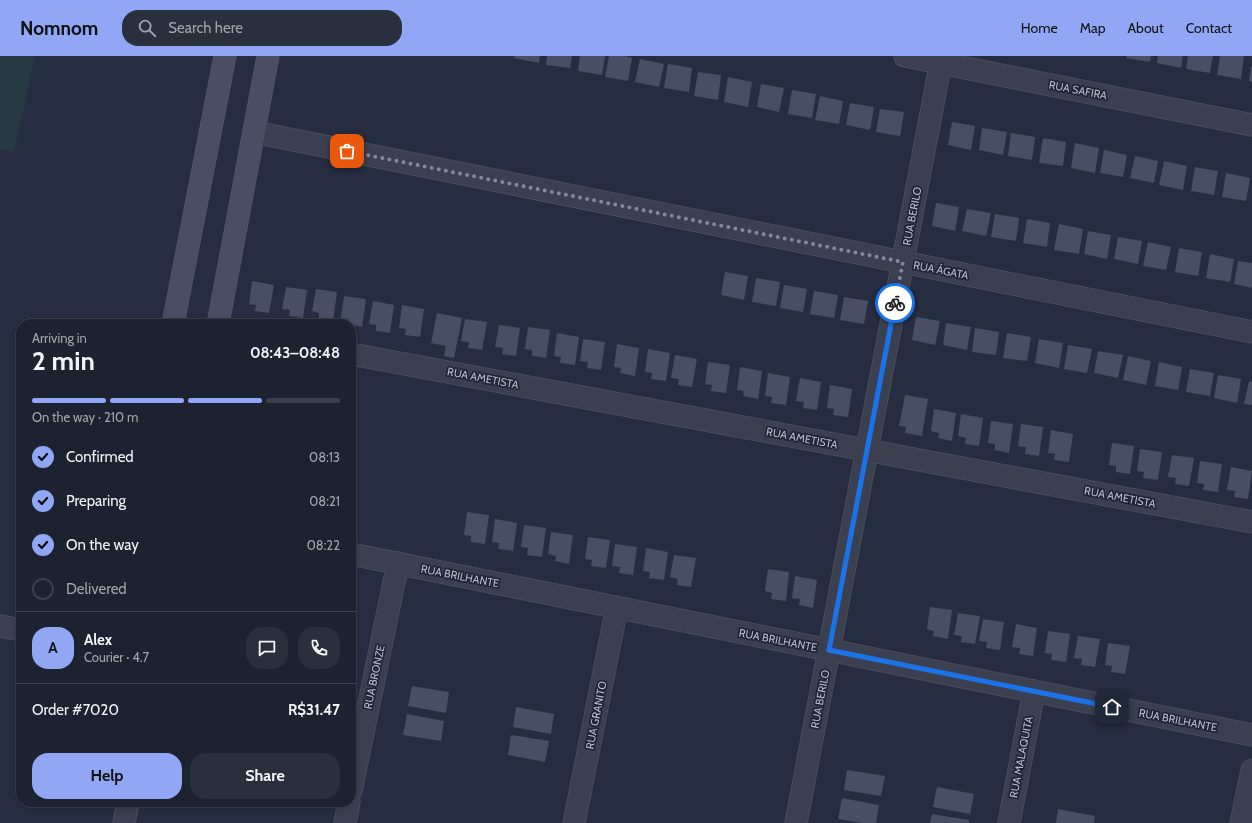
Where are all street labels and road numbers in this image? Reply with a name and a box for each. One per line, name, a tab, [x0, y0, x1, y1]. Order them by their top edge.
street label: RUA SAFIRA	[1048, 78, 1108, 103]
street label: RUA BERILO	[899, 185, 925, 247]
street label: RUA ÁGATA	[912, 258, 970, 282]
street label: RUA AMETISTA	[446, 364, 520, 392]
street label: RUA AMETISTA	[765, 424, 839, 452]
street label: RUA AMETISTA	[1083, 483, 1157, 511]
street label: RUA BRILHANTE	[420, 562, 500, 590]
street label: RUA BRILHANTE	[738, 626, 818, 654]
street label: RUA BRONZE	[360, 644, 388, 710]
street label: RUA BERILO	[807, 668, 833, 730]
street label: RUA GRANITO	[583, 679, 610, 750]
street label: RUA BRILHANTE	[1138, 706, 1218, 734]
street label: RUA MALAQUITA	[1006, 715, 1036, 799]

